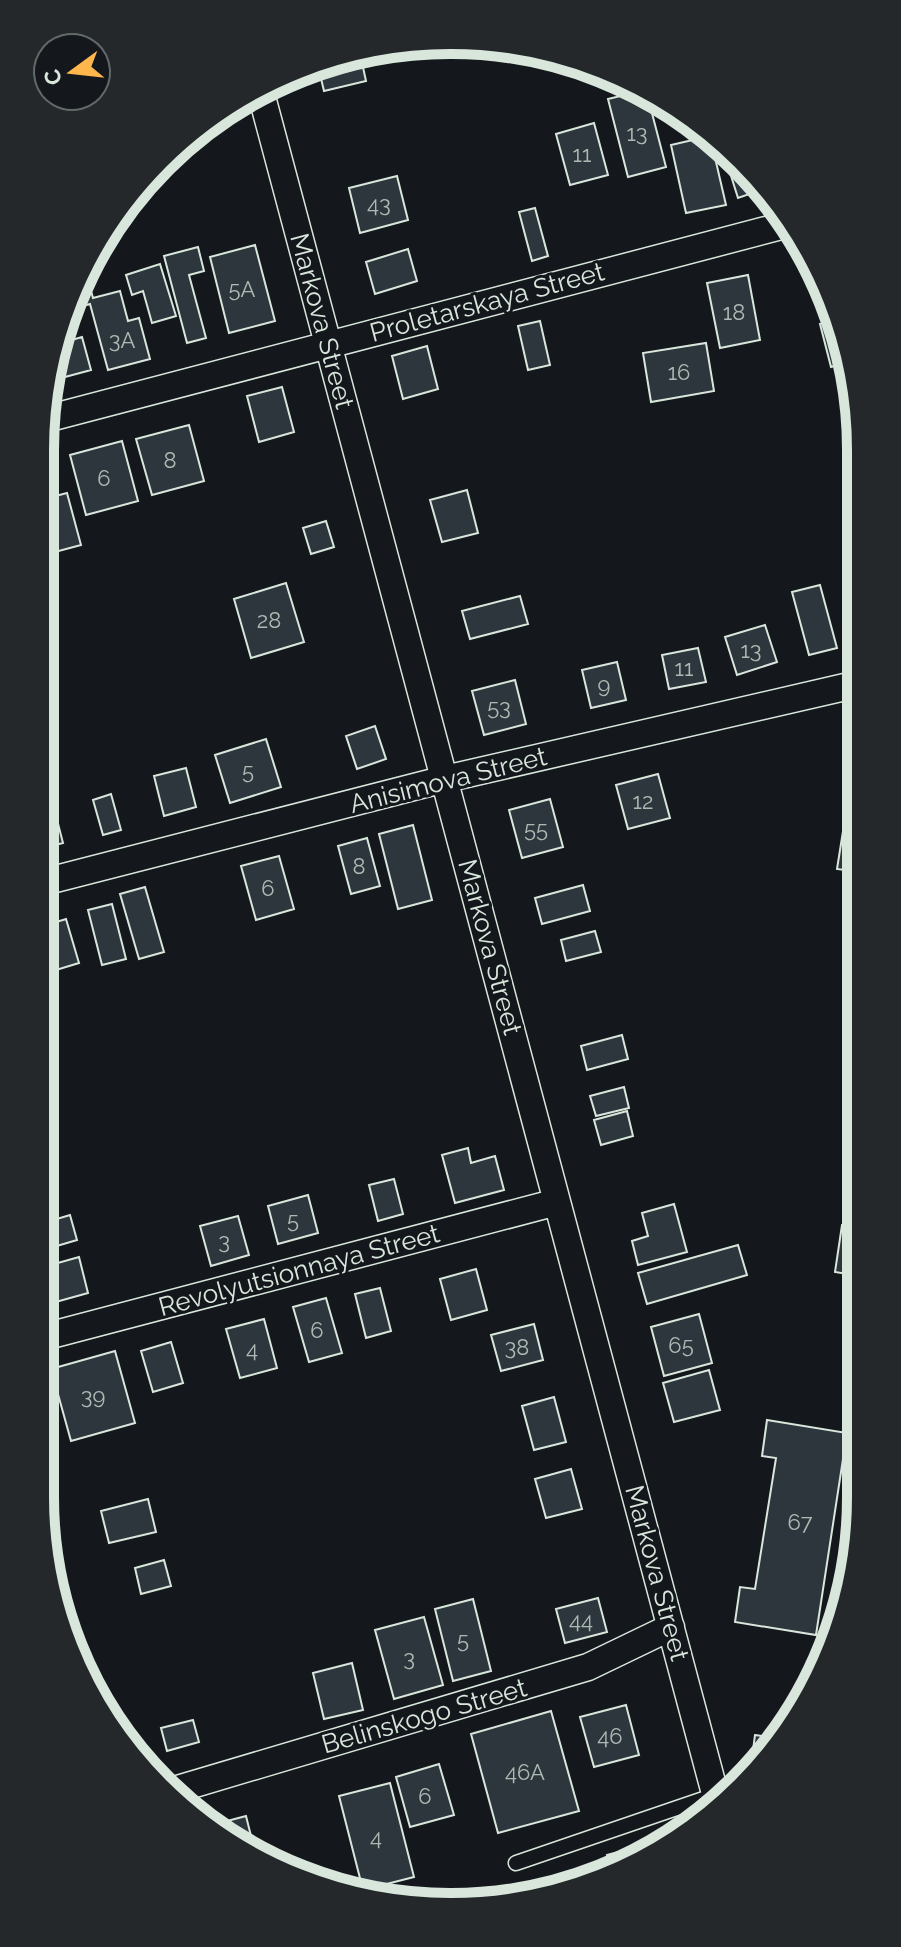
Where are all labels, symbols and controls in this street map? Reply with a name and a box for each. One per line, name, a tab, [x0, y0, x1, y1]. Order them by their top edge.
north arrow	[32, 32, 112, 112]
text: С	[38, 67, 67, 88]
house number: 13	[626, 120, 648, 146]
house number: 11	[573, 141, 591, 167]
house number: 43	[367, 191, 391, 217]
street label: Markova Street	[284, 230, 360, 412]
street label: Proletarskaya Street	[367, 256, 608, 348]
house number: 5А	[229, 276, 256, 302]
house number: 18	[723, 299, 745, 325]
house number: 3А	[109, 327, 135, 353]
house number: 16	[668, 359, 690, 385]
house number: 8	[163, 447, 177, 473]
house number: 6	[97, 465, 111, 491]
house number: 28	[257, 607, 281, 633]
house number: 13	[740, 637, 762, 663]
house number: 11	[675, 655, 693, 681]
house number: 9	[598, 672, 610, 698]
house number: 53	[487, 694, 511, 720]
street label: Anisimova Street	[346, 741, 550, 819]
house number: 5	[242, 758, 254, 784]
house number: 12	[633, 788, 653, 814]
house number: 55	[524, 816, 548, 842]
house number: 8	[352, 853, 366, 879]
street label: Markova Street	[452, 856, 528, 1038]
house number: 6	[261, 875, 275, 901]
house number: 5	[287, 1207, 299, 1233]
street label: Revolyutsionnaya Street	[155, 1218, 443, 1322]
house number: 3	[218, 1228, 230, 1254]
house number: 6	[310, 1317, 324, 1343]
house number: 65	[668, 1332, 694, 1358]
house number: 38	[505, 1334, 529, 1360]
house number: 4	[246, 1336, 258, 1362]
house number: 39	[81, 1383, 105, 1409]
street label: Markova Street	[619, 1482, 695, 1664]
house number: 67	[787, 1509, 813, 1535]
house number: 44	[569, 1607, 593, 1633]
house number: 5	[457, 1627, 469, 1653]
house number: 3	[403, 1645, 415, 1671]
street label: Belinskogo Street	[318, 1672, 530, 1760]
house number: 46	[597, 1723, 623, 1749]
house number: 46А	[505, 1759, 545, 1785]
house number: 6	[418, 1783, 432, 1809]
house number: 4	[370, 1824, 382, 1850]

